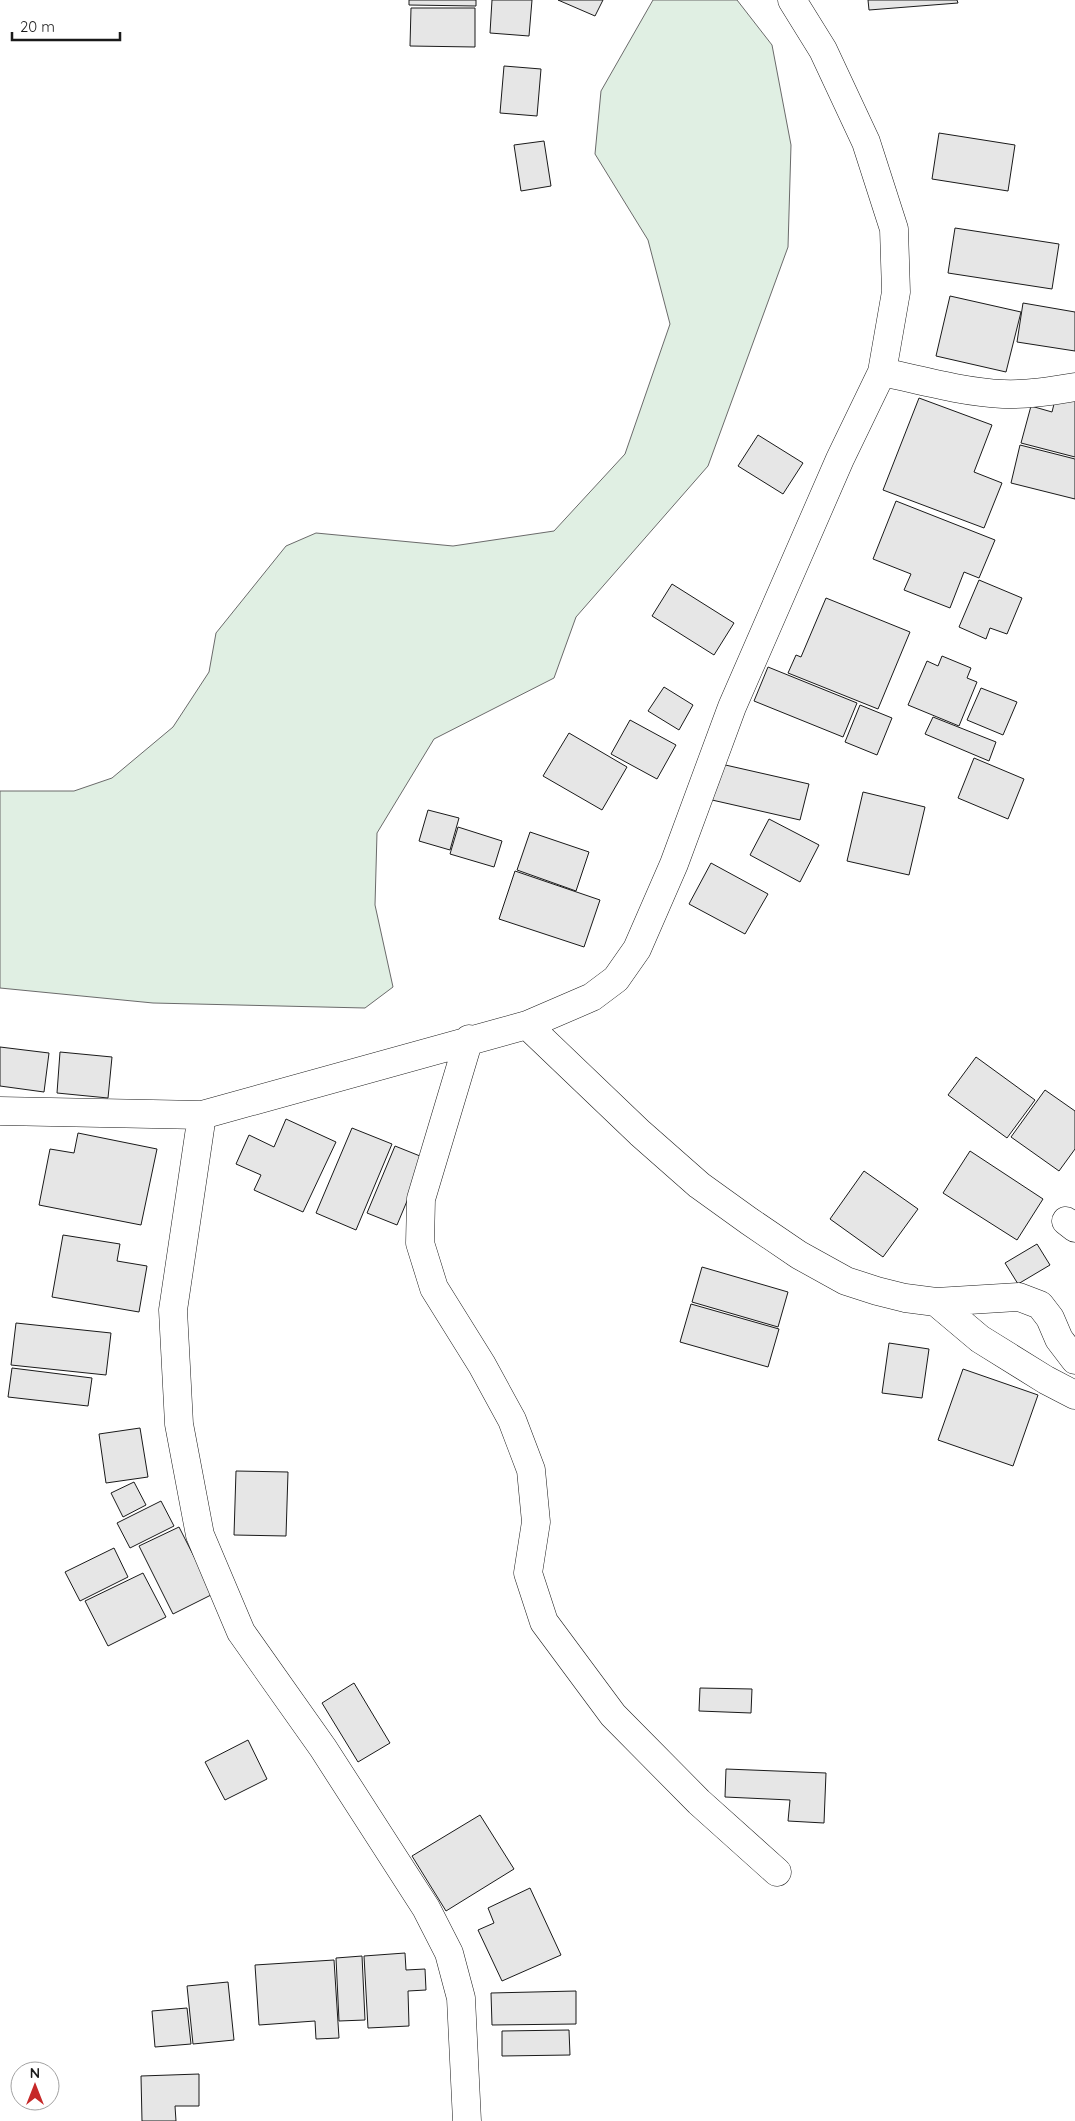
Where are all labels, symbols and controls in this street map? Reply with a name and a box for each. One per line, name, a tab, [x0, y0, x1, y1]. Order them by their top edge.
scale bar	[12, 10, 120, 42]
text: 20 m	[20, 17, 55, 36]
north arrow	[10, 2061, 60, 2111]
text: N	[30, 2064, 40, 2082]

